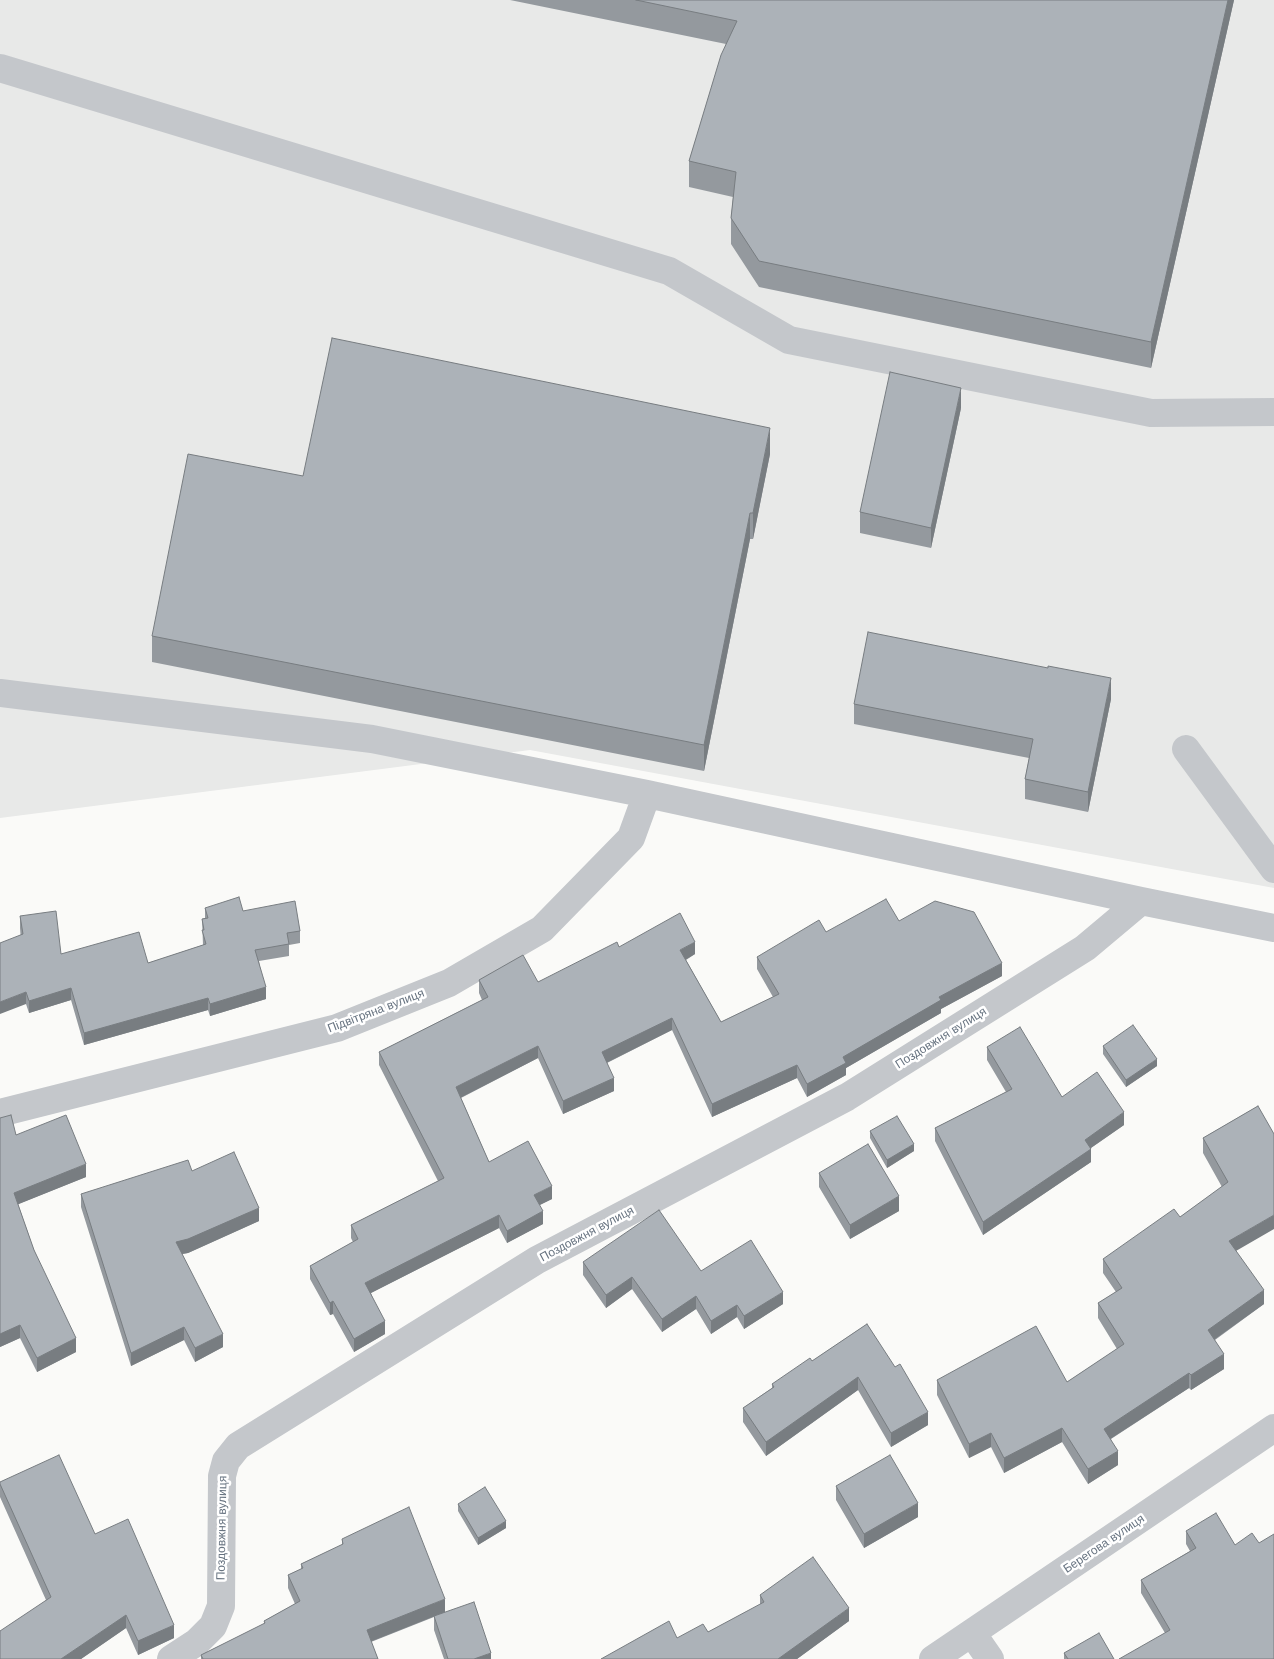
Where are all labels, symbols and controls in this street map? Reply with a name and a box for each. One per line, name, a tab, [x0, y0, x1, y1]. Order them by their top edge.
street label: Підвітряна вулиця	[326, 986, 426, 1036]
street label: Поздовжня вулиця	[893, 1004, 989, 1072]
street label: Поздовжня вулиця	[537, 1203, 637, 1265]
street label: Поздовжня вулиця	[214, 1476, 230, 1580]
street label: Берегова вулиця	[1061, 1512, 1147, 1576]

